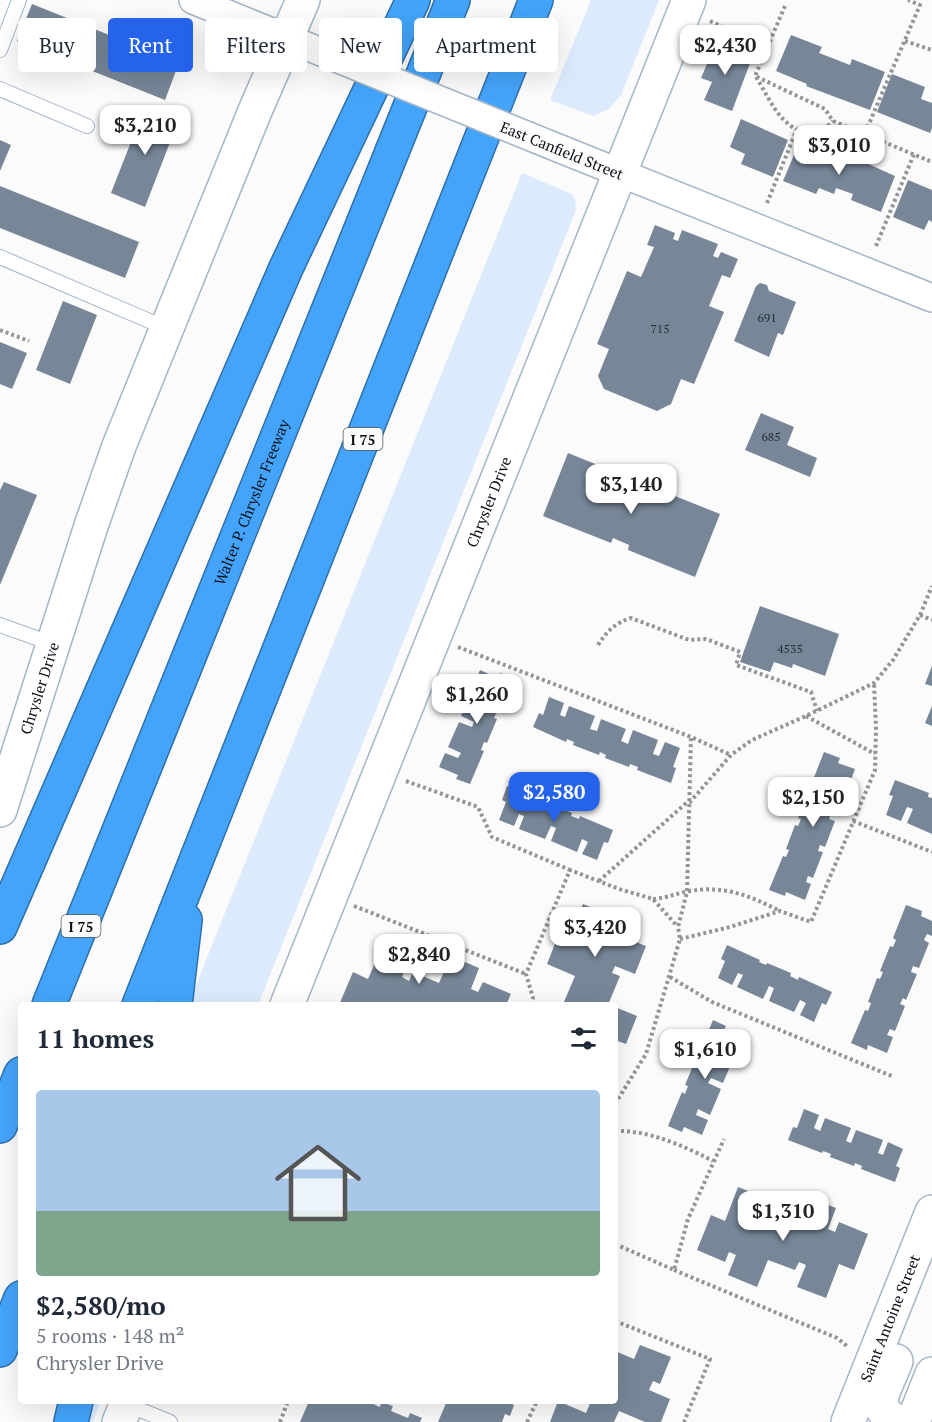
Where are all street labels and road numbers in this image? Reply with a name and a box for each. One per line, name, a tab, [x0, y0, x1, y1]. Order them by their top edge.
street label: East Canfield Street	[497, 116, 627, 184]
street label: Walter P. Chrysler Freeway	[209, 416, 294, 588]
road number: I 75	[344, 428, 382, 450]
street label: Chrysler Drive	[461, 454, 515, 550]
street label: Chrysler Drive	[15, 639, 63, 737]
road number: I 75	[62, 915, 100, 937]
street label: Saint Antoine Street	[855, 1251, 924, 1385]

